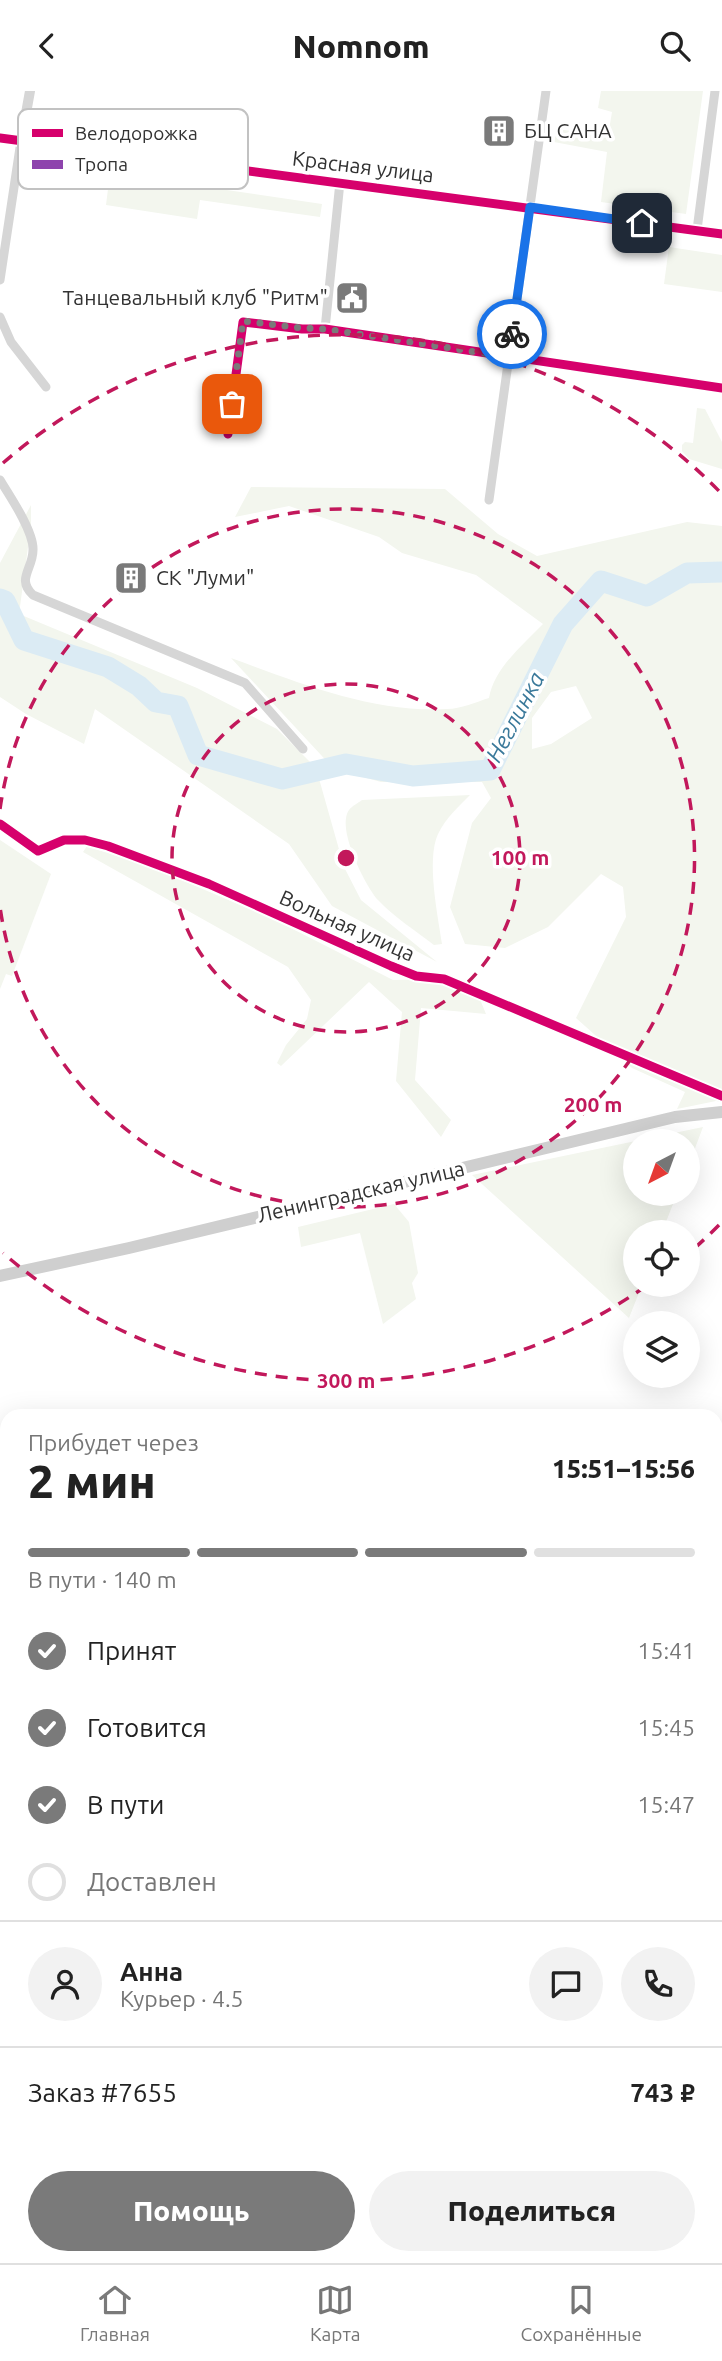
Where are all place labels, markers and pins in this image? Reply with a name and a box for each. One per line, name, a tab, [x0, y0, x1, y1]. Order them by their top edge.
building icon: БЦ САНА	[480, 112, 518, 150]
place label: БЦ САНА	[524, 118, 612, 142]
pin	[612, 193, 672, 253]
public building icon: Танцевальный клуб "Ритм"	[333, 279, 371, 317]
place label: Танцевальный клуб "Ритм"	[62, 285, 328, 309]
pin	[202, 374, 262, 434]
building icon: СК "Луми"	[112, 559, 150, 597]
place label: СК "Луми"	[156, 565, 254, 589]
centre of rings	[334, 846, 358, 870]

